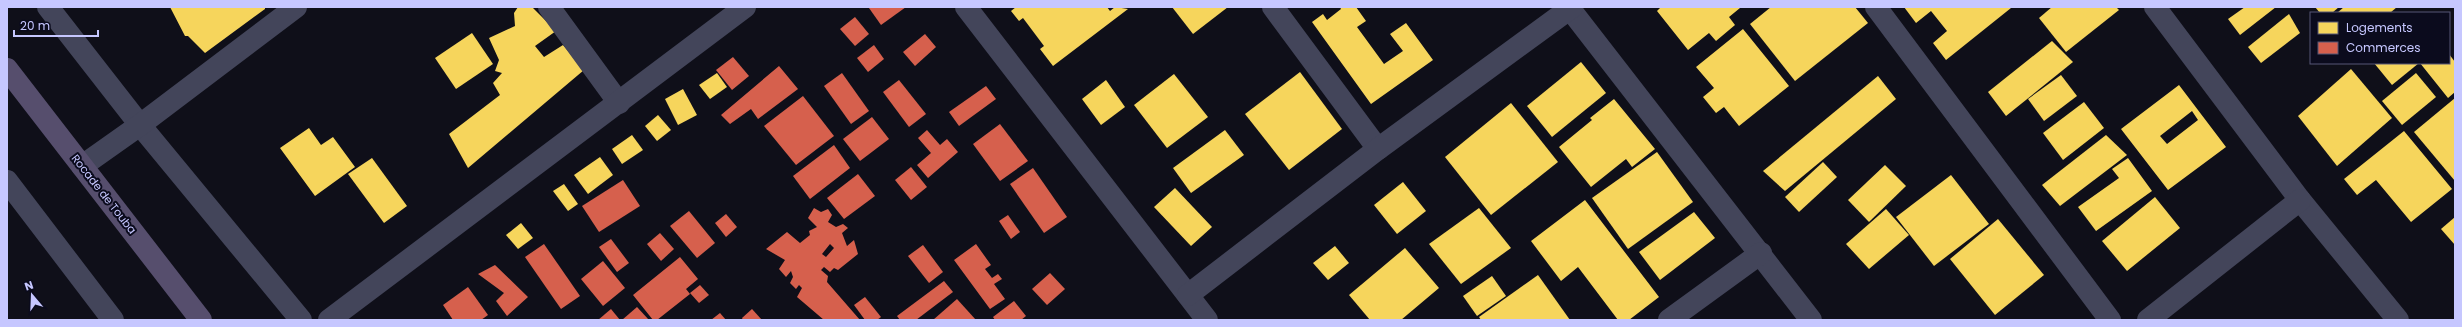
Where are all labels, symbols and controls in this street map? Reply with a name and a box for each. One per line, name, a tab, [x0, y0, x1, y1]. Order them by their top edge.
scale bar	[14, 12, 98, 38]
legend	[2310, 12, 2450, 64]
text: 20 m	[20, 17, 50, 34]
text: Logements	[2346, 19, 2413, 36]
text: Commerces	[2346, 39, 2421, 56]
street label: Rocade de Touba	[68, 151, 140, 237]
north arrow	[12, 275, 52, 315]
text: N	[22, 277, 35, 294]

